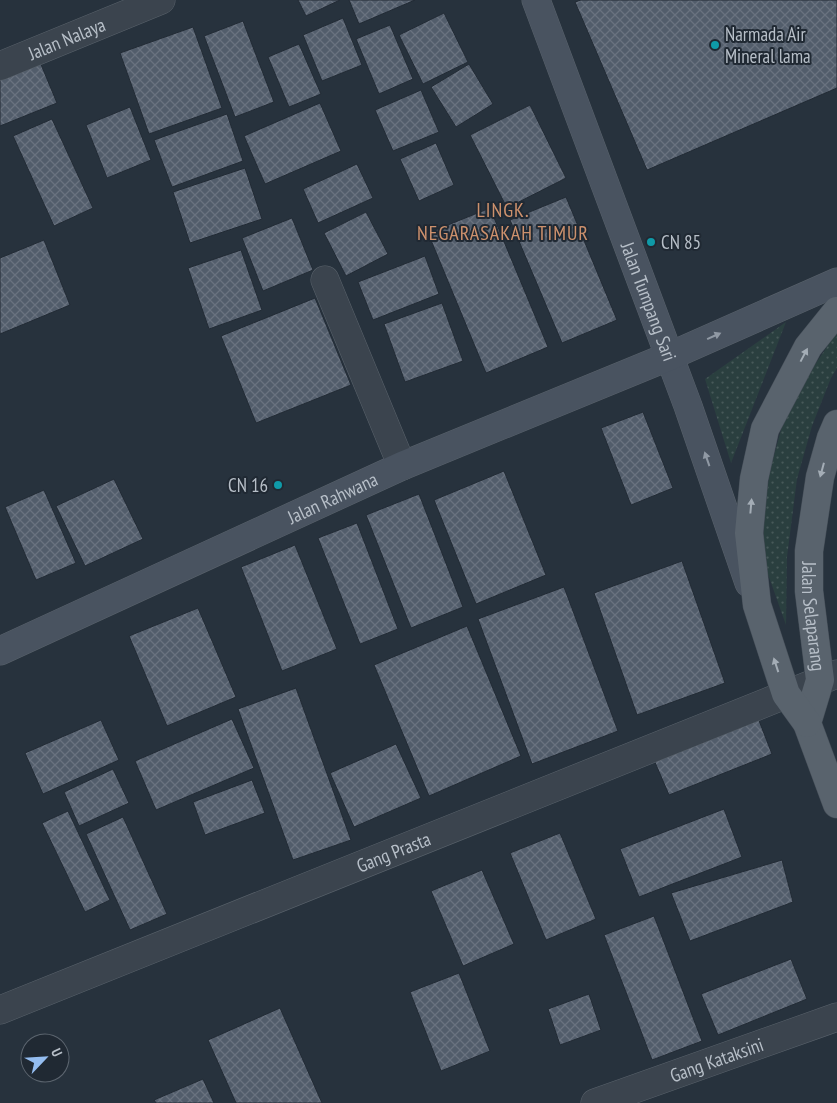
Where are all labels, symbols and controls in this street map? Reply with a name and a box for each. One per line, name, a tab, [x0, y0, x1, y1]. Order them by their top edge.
street label: Jalan Nalaya	[24, 12, 109, 66]
place label: Narmada Air Mineral lama	[725, 22, 811, 68]
marker: Narmada Air Mineral lama	[709, 39, 721, 51]
district label: LINGK. NEGARASAKAH TIMUR	[417, 197, 589, 246]
place label: CN 85	[661, 230, 701, 254]
marker: CN 85	[645, 236, 657, 248]
street label: Jalan Tumpang Sari	[615, 238, 682, 364]
one-way arrow	[707, 332, 721, 340]
one-way arrow	[800, 347, 808, 362]
one-way arrow	[702, 452, 710, 467]
one-way arrow	[818, 463, 826, 478]
street label: Jalan Rahwana	[283, 467, 381, 529]
place label: CN 16	[228, 473, 268, 497]
marker: CN 16	[272, 479, 284, 491]
one-way arrow	[748, 498, 756, 514]
street label: Jalan Selaparang	[797, 560, 831, 672]
one-way arrow	[772, 658, 780, 673]
street label: Gang Prasta	[353, 826, 434, 878]
street label: Gang Kataksini	[667, 1032, 766, 1087]
north arrow	[20, 1033, 70, 1083]
text: U	[47, 1045, 66, 1060]

